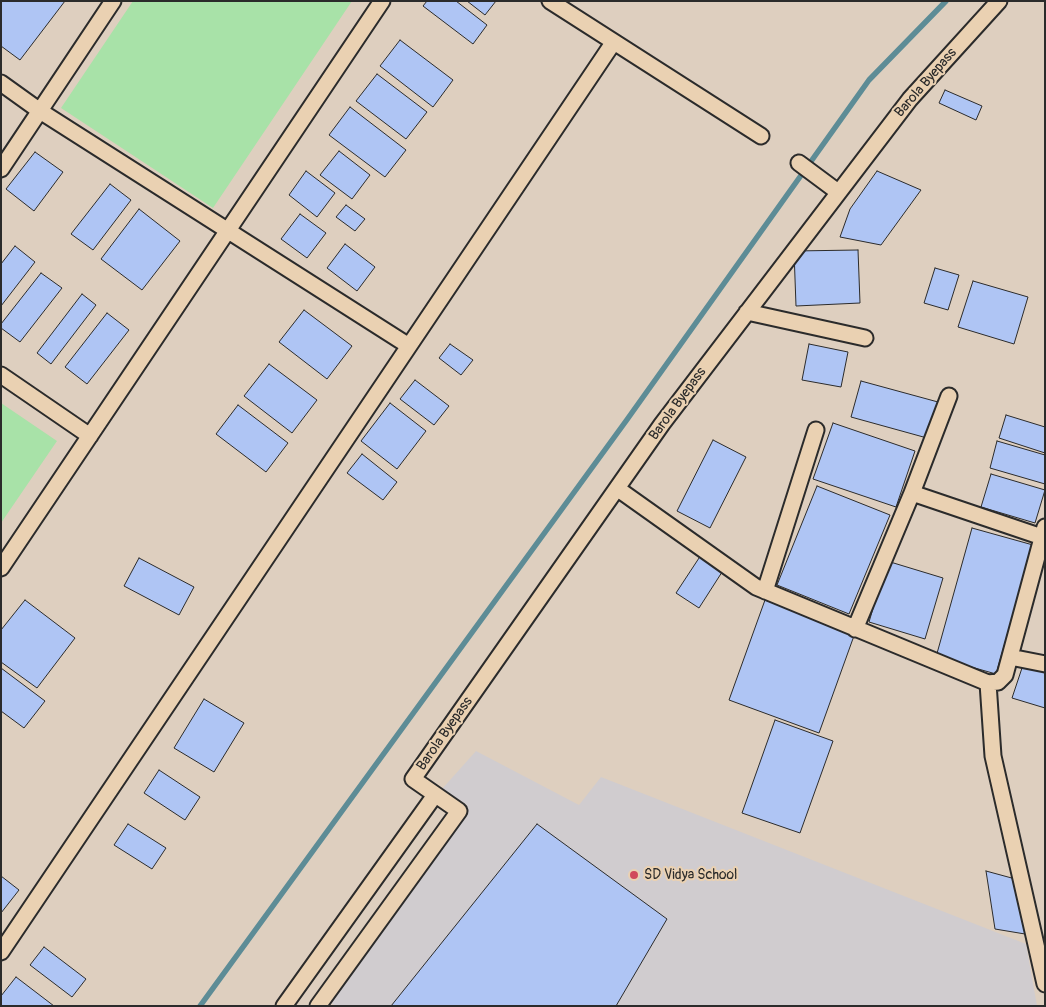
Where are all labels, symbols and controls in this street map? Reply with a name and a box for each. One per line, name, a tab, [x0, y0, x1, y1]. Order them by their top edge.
street label: Barola Byepass	[891, 45, 961, 121]
street label: Barola Byepass	[646, 364, 710, 444]
street label: Barola Byepass	[413, 694, 477, 774]
place label: SD Vidya School	[644, 867, 737, 883]
marker: SD Vidya School	[628, 869, 640, 881]

